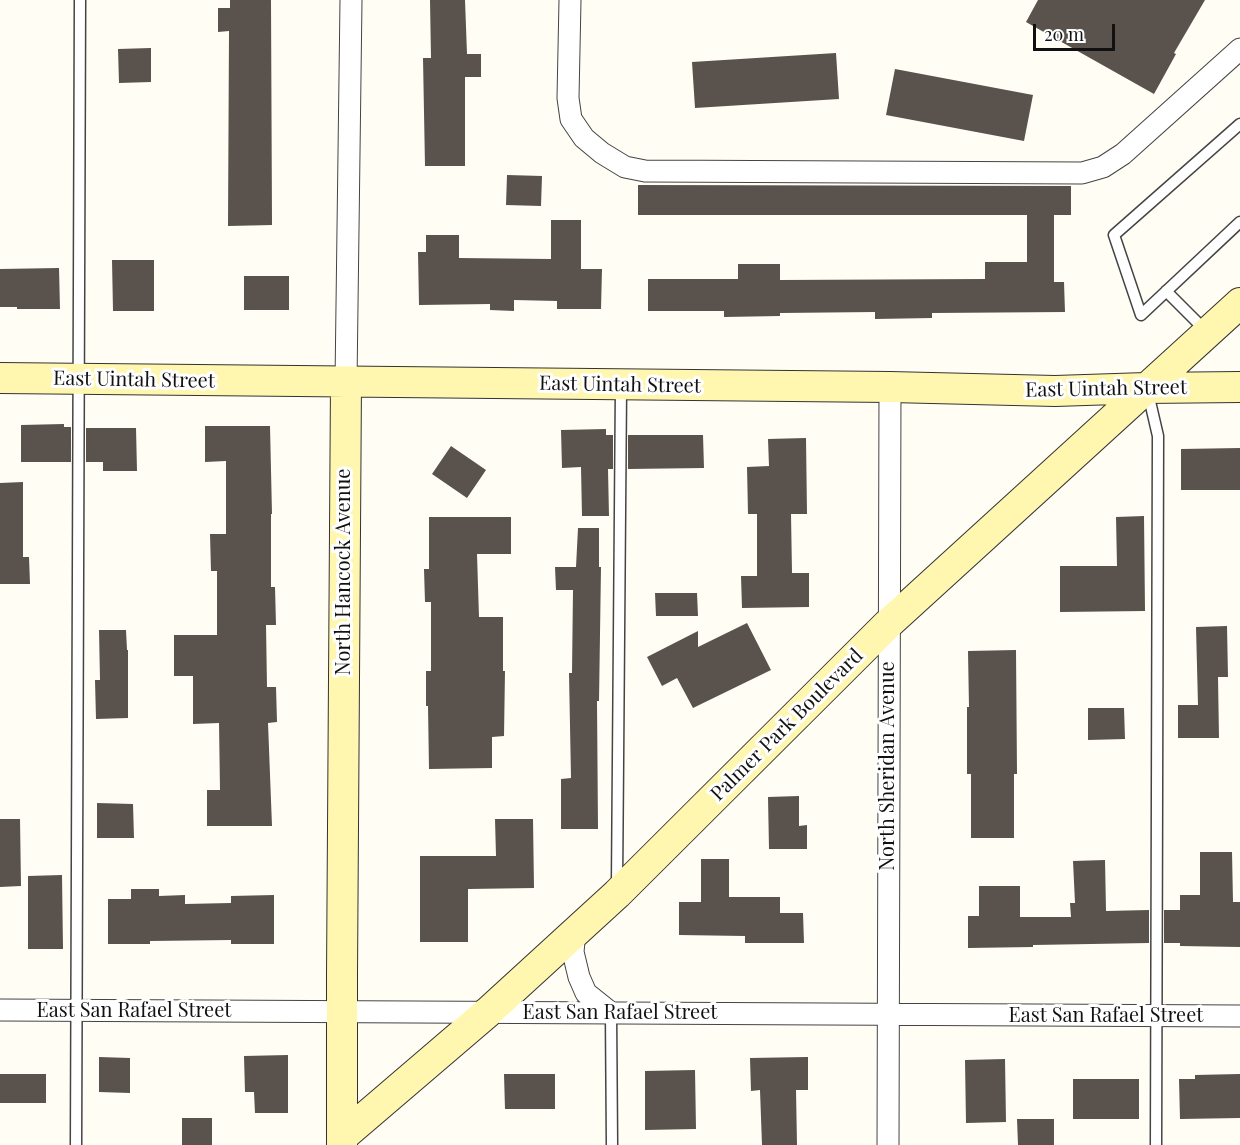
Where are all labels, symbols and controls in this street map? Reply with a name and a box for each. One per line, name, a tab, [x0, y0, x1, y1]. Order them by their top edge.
scale bar	[1036, 12, 1118, 50]
text: 20 m	[1044, 22, 1084, 46]
street label: East Uintah Street	[53, 367, 215, 393]
street label: East Uintah Street	[539, 372, 701, 398]
street label: East Uintah Street	[1025, 376, 1187, 402]
street label: North Hancock Avenue	[332, 469, 356, 675]
street label: Palmer Park Boulevard	[706, 644, 868, 806]
street label: North Sheridan Avenue	[876, 661, 900, 871]
street label: East San Rafael Street	[37, 999, 231, 1023]
street label: East San Rafael Street	[523, 1001, 717, 1025]
street label: East San Rafael Street	[1009, 1004, 1203, 1028]

